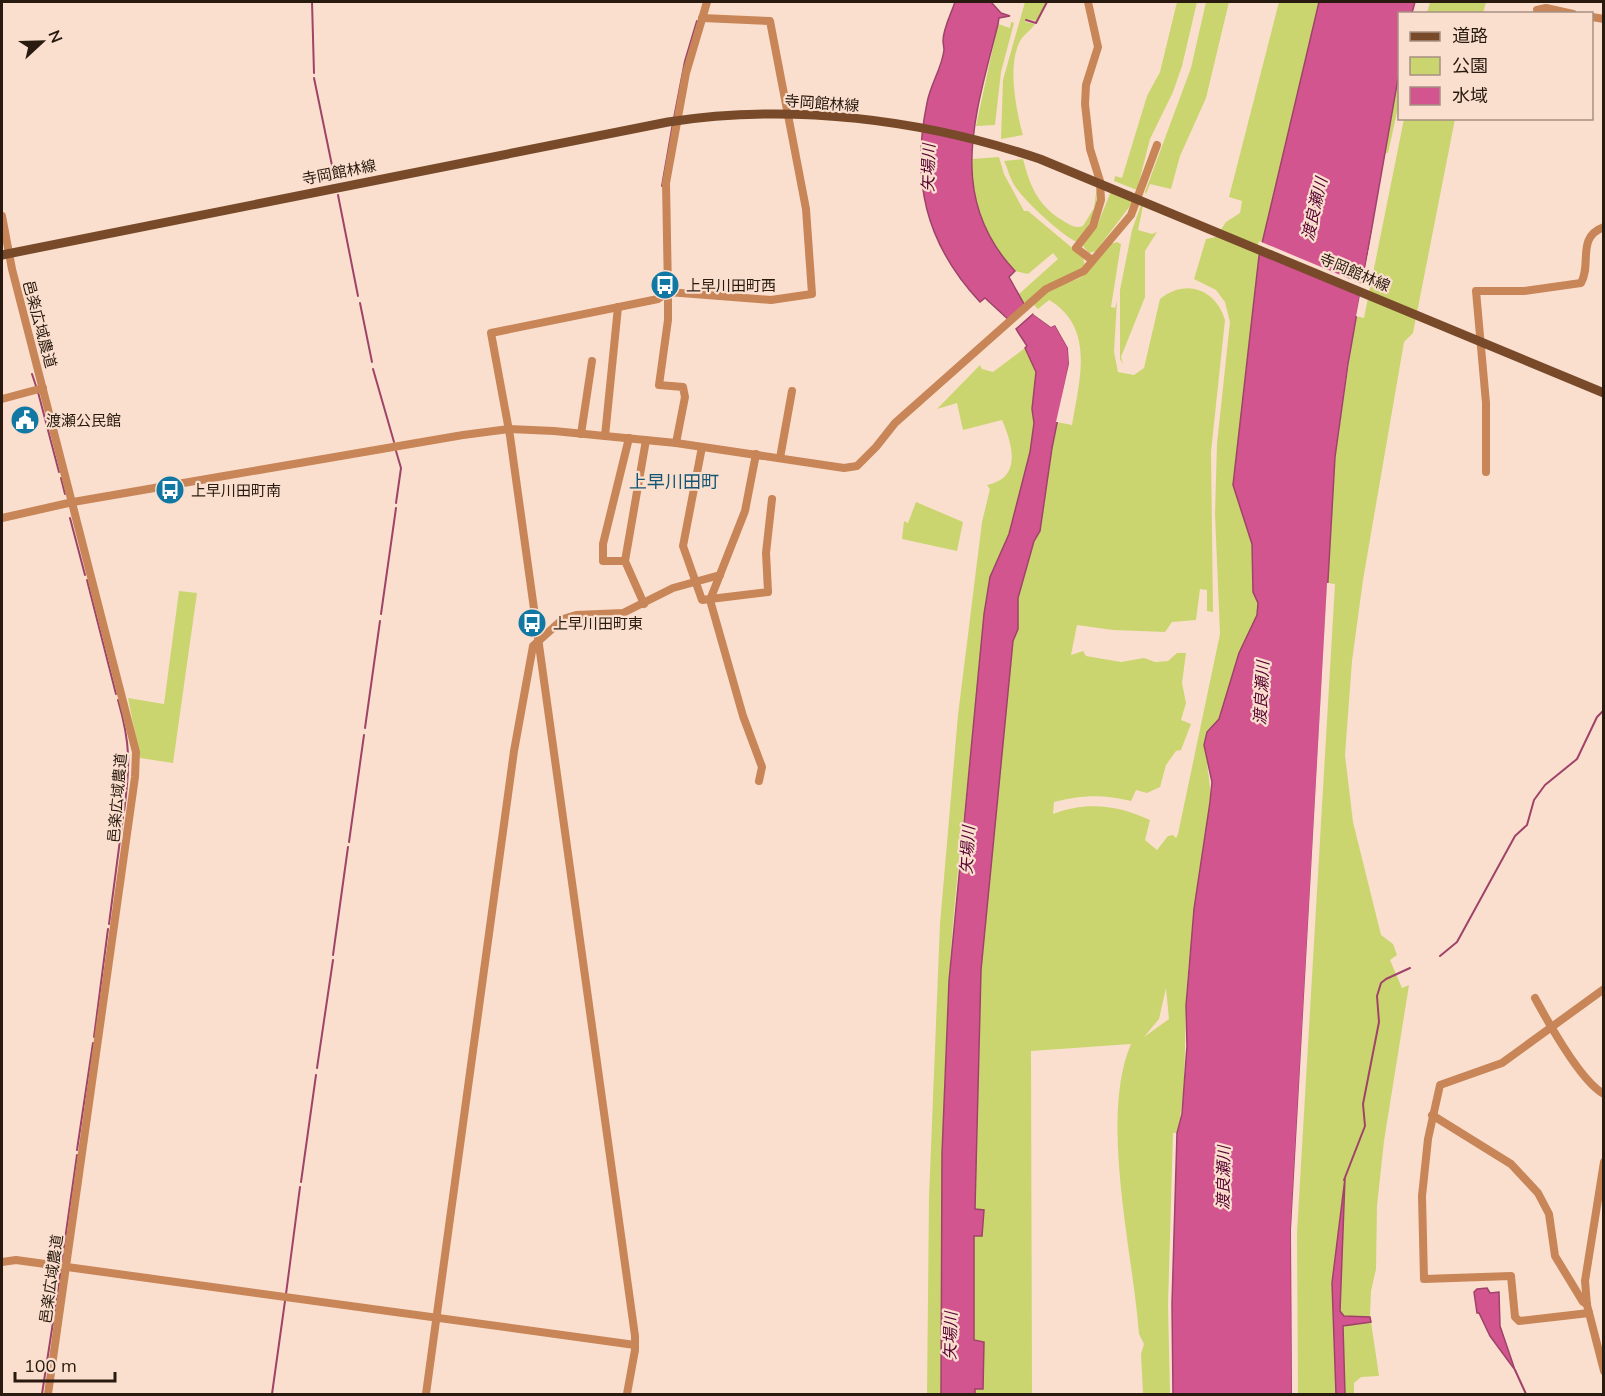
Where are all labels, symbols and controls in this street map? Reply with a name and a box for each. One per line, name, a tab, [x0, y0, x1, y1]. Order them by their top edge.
north arrow	[12, 12, 72, 72]
legend	[1398, 12, 1593, 120]
text: 道路	[1452, 24, 1488, 47]
text: N	[44, 27, 67, 46]
text: 公園	[1452, 54, 1488, 77]
text: 水域	[1452, 84, 1488, 107]
street label: 寺岡館林線	[784, 91, 860, 115]
water label: 矢場川	[918, 142, 938, 192]
street label: 寺岡館林線	[300, 156, 378, 188]
water label: 渡良瀬川	[1297, 174, 1331, 242]
street label: 寺岡館林線	[1317, 249, 1393, 295]
bus stop icon: 上早川田町西	[649, 269, 681, 301]
place label: 上早川田町西	[686, 276, 776, 295]
street label: 邑楽広域農道	[19, 278, 61, 370]
public building icon: 渡瀬公民館	[9, 404, 41, 436]
place label: 渡瀬公民館	[46, 411, 121, 430]
district label: 上早川田町	[629, 470, 719, 493]
bus stop icon: 上早川田町南	[154, 474, 186, 506]
place label: 上早川田町南	[191, 481, 281, 500]
bus stop icon: 上早川田町東	[516, 607, 548, 639]
place label: 上早川田町東	[553, 614, 643, 633]
water label: 渡良瀬川	[1249, 659, 1273, 725]
street label: 邑楽広域農道	[104, 752, 130, 844]
water label: 矢場川	[956, 824, 978, 874]
water label: 渡良瀬川	[1212, 1144, 1234, 1210]
street label: 邑楽広域農道	[35, 1233, 67, 1325]
water label: 矢場川	[940, 1310, 960, 1360]
scale bar	[15, 1345, 116, 1383]
text: 100 m	[24, 1354, 77, 1377]

